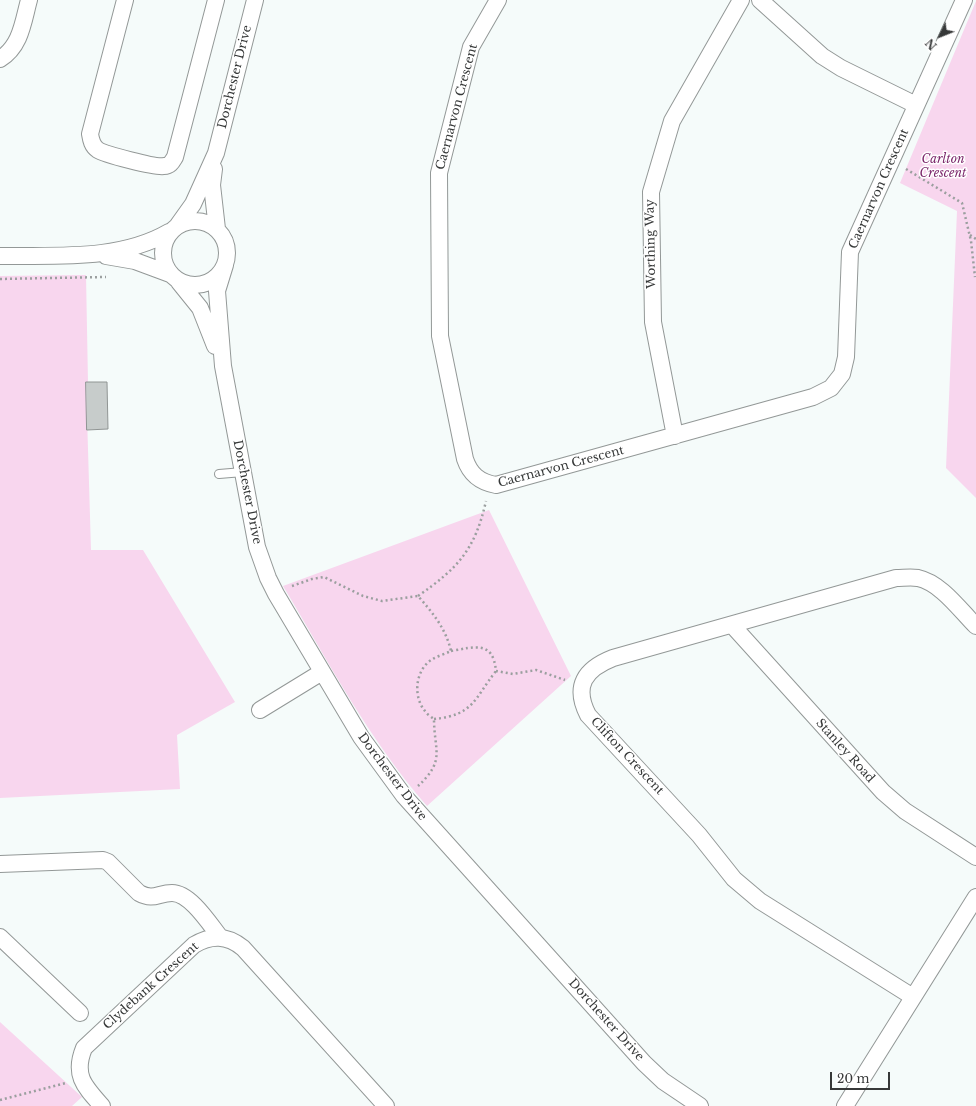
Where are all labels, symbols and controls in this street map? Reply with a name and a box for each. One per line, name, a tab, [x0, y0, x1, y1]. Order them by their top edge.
north arrow	[920, 16, 960, 56]
street label: Dorchester Drive	[215, 24, 255, 130]
text: N	[923, 36, 940, 53]
street label: Caernarvon Crescent	[433, 42, 481, 172]
street label: Caernarvon Crescent	[846, 127, 912, 251]
park label: Carlton Crescent	[920, 153, 966, 181]
street label: Worthing Way	[643, 199, 659, 289]
street label: Dorchester Drive	[230, 439, 264, 545]
street label: Caernarvon Crescent	[496, 443, 626, 491]
street label: Clifton Crescent	[588, 714, 666, 798]
street label: Stanley Road	[813, 716, 877, 786]
street label: Dorchester Drive	[354, 730, 430, 824]
street label: Clydebank Crescent	[100, 939, 202, 1033]
street label: Dorchester Drive	[565, 976, 647, 1064]
scale bar	[832, 1064, 892, 1090]
text: 20 m	[837, 1071, 869, 1086]

